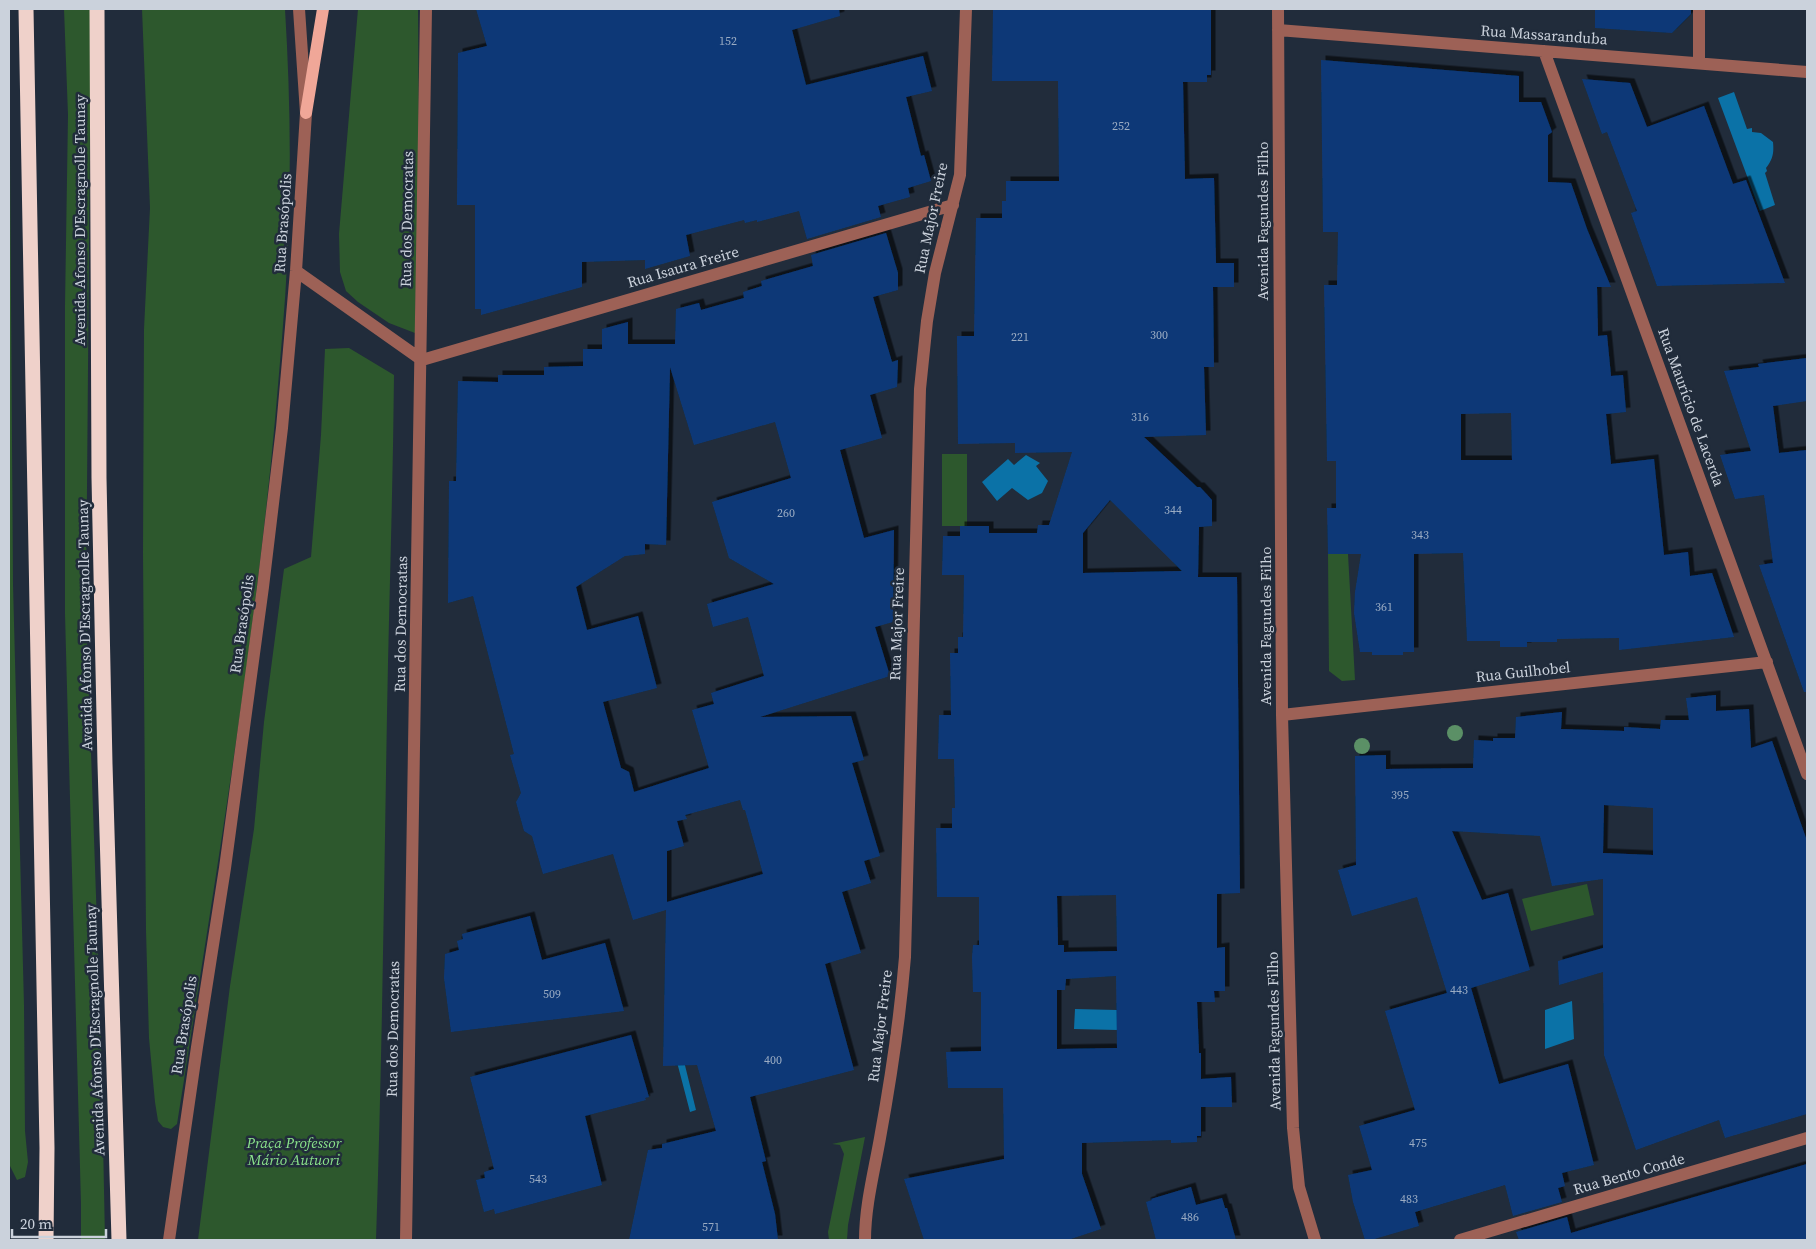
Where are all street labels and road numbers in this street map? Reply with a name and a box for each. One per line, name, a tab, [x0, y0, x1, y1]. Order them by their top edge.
street label: Rua Massaranduba	[1480, 20, 1609, 49]
street label: Avenida Afonso D'Escragnolle Taunay	[69, 94, 90, 346]
street label: Avenida Fagundes Filho	[1252, 141, 1273, 301]
street label: Rua dos Democratas	[395, 151, 418, 287]
street label: Rua Major Freire	[908, 160, 953, 275]
street label: Rua Brasópolis	[269, 173, 296, 273]
street label: Rua Isaura Freire	[624, 240, 742, 293]
street label: Rua Maurício de Lacerda	[1653, 325, 1730, 489]
street label: Avenida Afonso D'Escragnolle Taunay	[72, 499, 97, 751]
street label: Avenida Fagundes Filho	[1255, 546, 1276, 706]
street label: Rua dos Democratas	[389, 556, 412, 692]
street label: Rua Major Freire	[884, 567, 909, 681]
street label: Rua Brasópolis	[224, 573, 259, 675]
street label: Rua Guilhobel	[1475, 656, 1572, 687]
street label: Avenida Afonso D'Escragnolle Taunay	[80, 904, 109, 1156]
street label: Avenida Fagundes Filho	[1262, 951, 1285, 1111]
street label: Rua dos Democratas	[381, 961, 404, 1097]
street label: Rua Major Freire	[862, 968, 897, 1083]
street label: Rua Brasópolis	[165, 974, 202, 1076]
street label: Rua Bento Conde	[1571, 1147, 1687, 1199]

